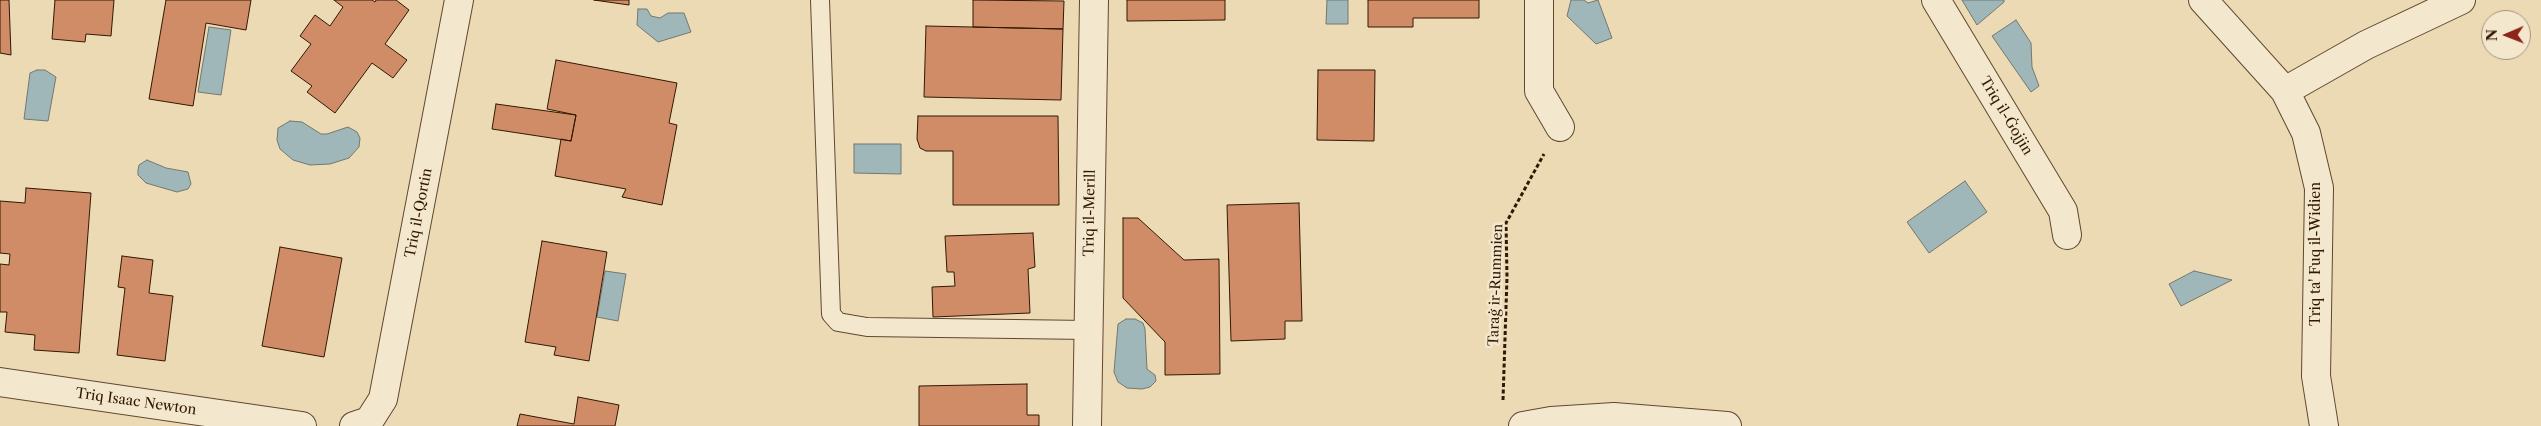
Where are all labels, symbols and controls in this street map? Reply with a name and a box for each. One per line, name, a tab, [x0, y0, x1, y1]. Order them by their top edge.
north arrow	[2481, 10, 2531, 60]
text: N	[2483, 29, 2501, 41]
street label: Triq il-Ġojjin	[1976, 74, 2036, 158]
street label: Triq il-Qortin	[402, 167, 436, 259]
street label: Triq il-Merill	[1081, 169, 1099, 257]
street label: Triq ta' Fuq il-Widien	[2308, 182, 2324, 326]
street label: Taraġ ir-Rummien	[1485, 224, 1507, 346]
street label: Triq Isaac Newton	[75, 385, 197, 419]

